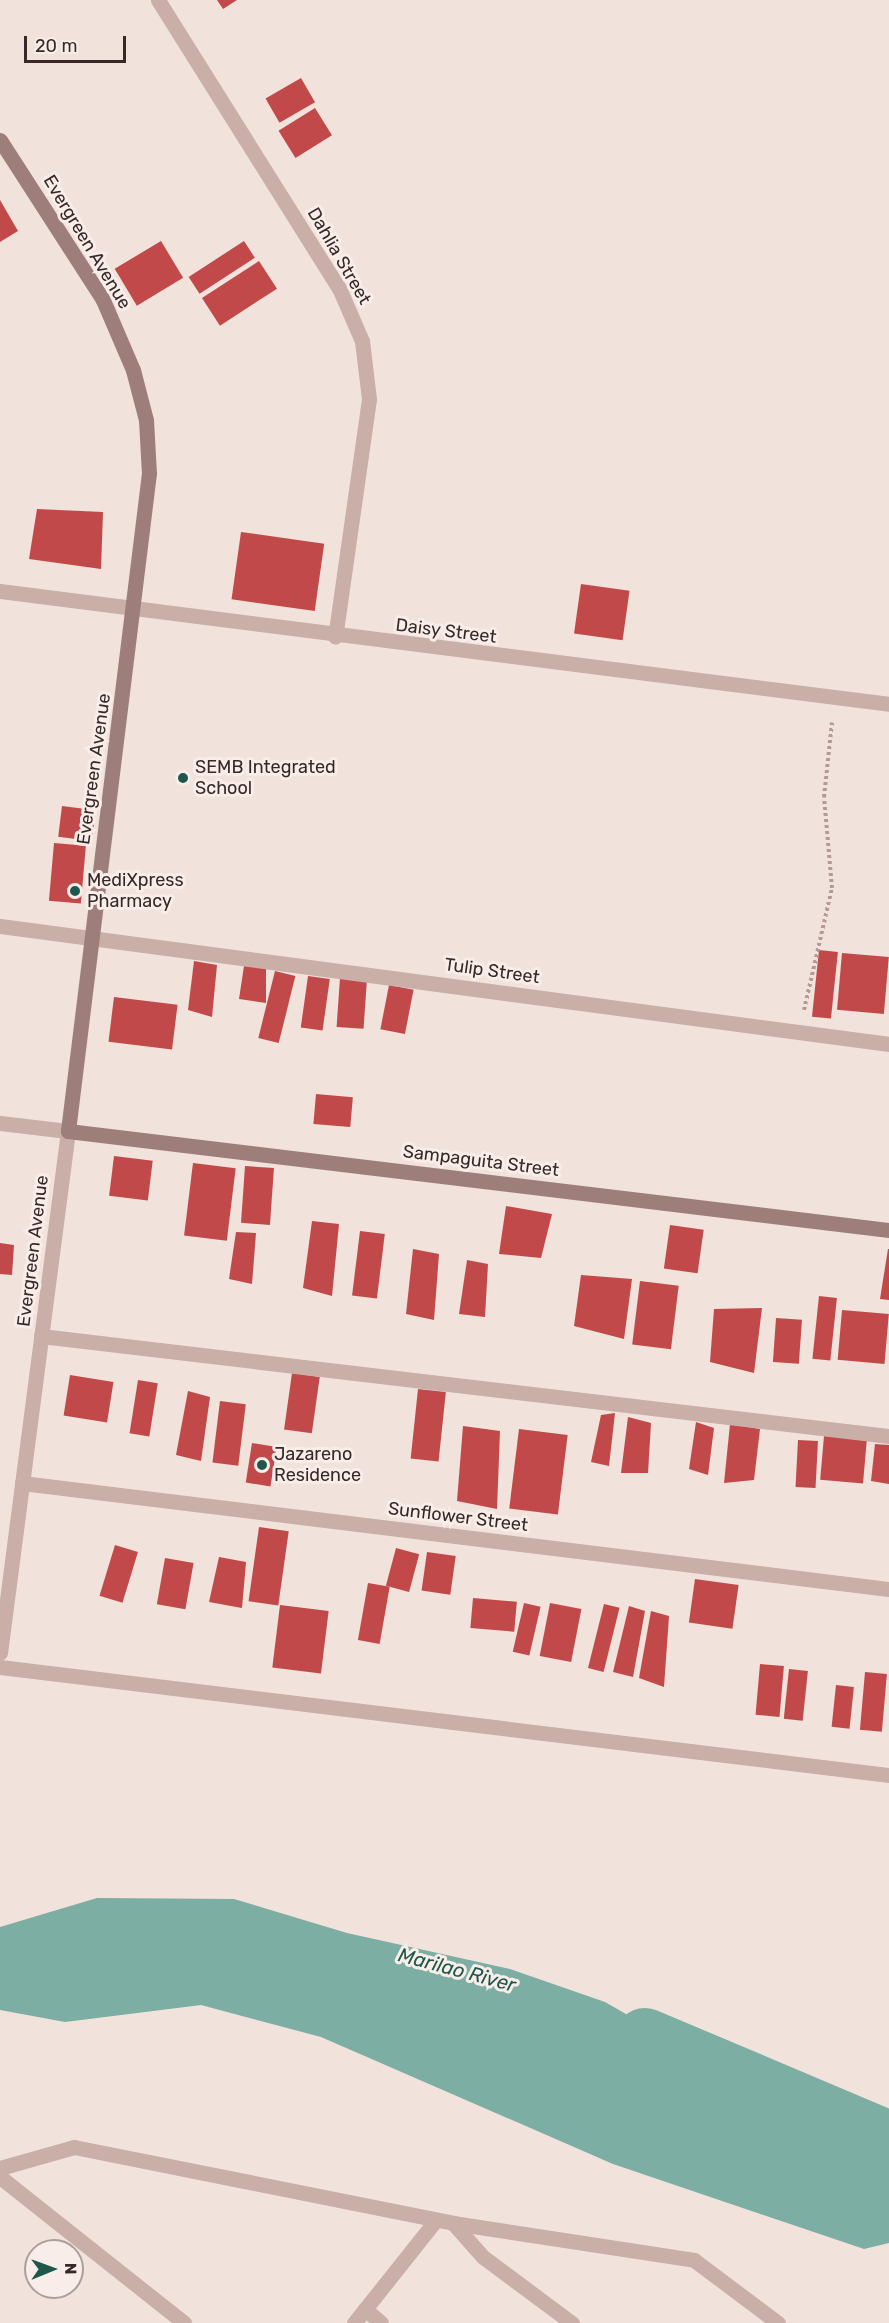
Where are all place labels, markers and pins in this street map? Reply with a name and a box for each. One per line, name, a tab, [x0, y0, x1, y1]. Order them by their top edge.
place label: SEMB Integrated School	[195, 757, 336, 800]
marker: SEMB Integrated School	[176, 771, 190, 785]
place label: MediXpress Pharmacy	[87, 870, 184, 912]
marker: MediXpress Pharmacy	[68, 884, 82, 898]
place label: Jazareno Residence	[274, 1444, 361, 1486]
marker: Jazareno Residence	[255, 1458, 269, 1472]

